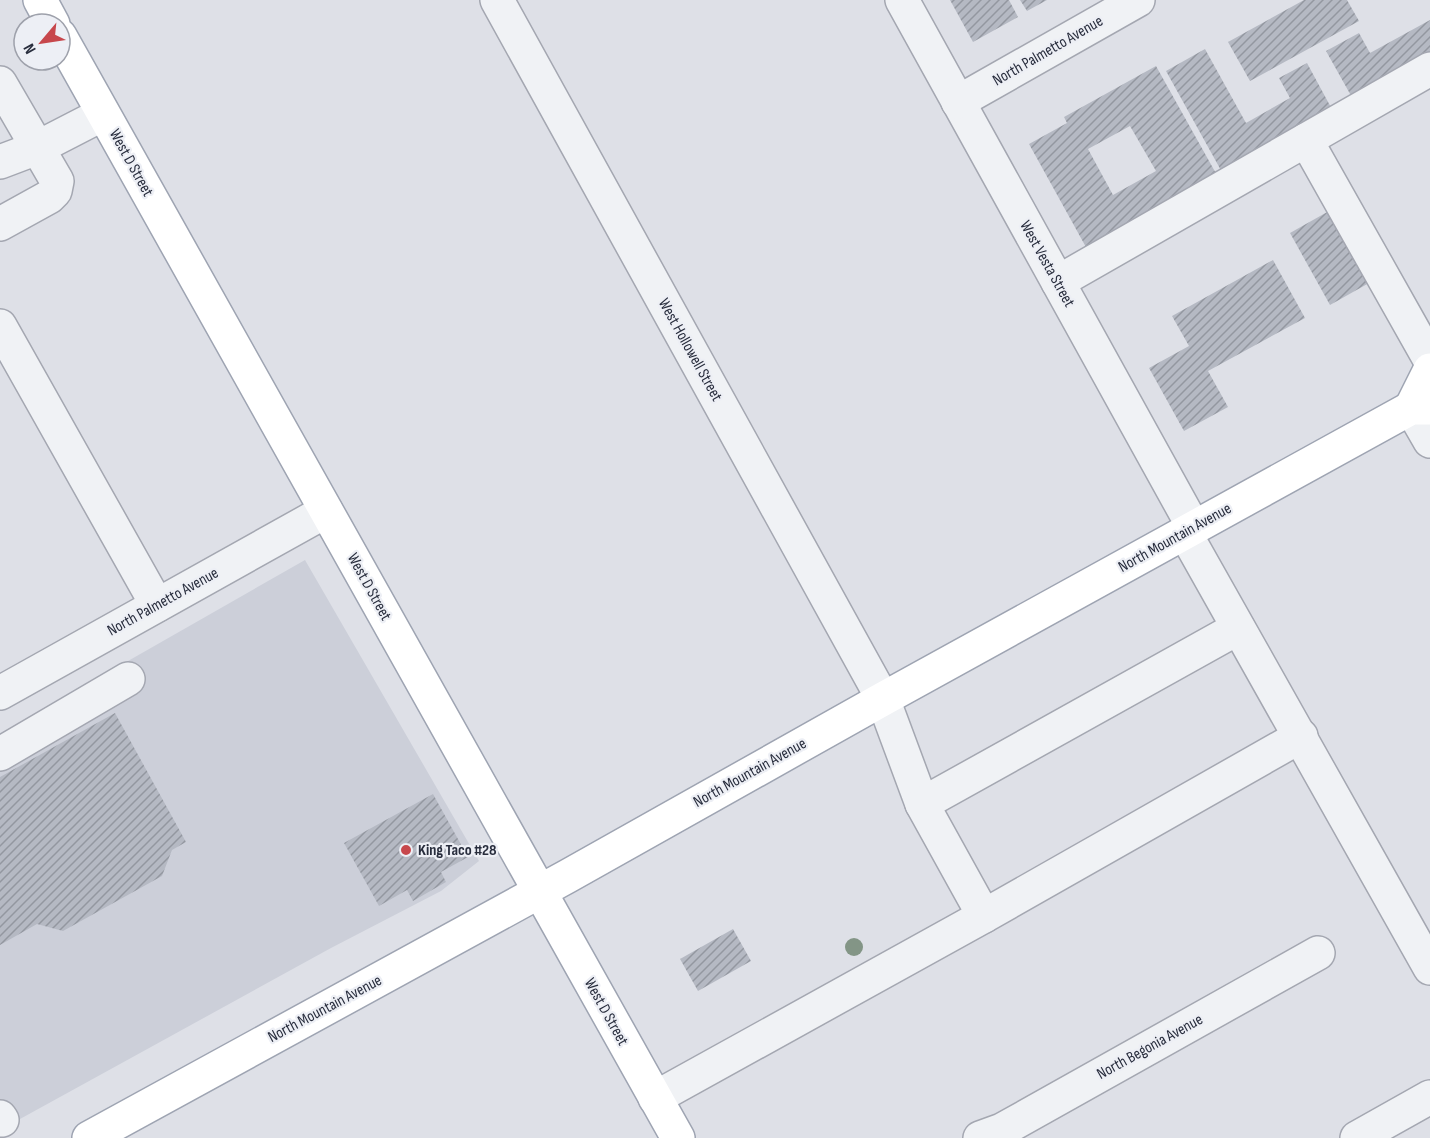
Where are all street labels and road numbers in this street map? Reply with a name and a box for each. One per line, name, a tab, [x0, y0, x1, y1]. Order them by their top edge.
street label: North Palmetto Avenue	[990, 12, 1106, 90]
street label: West D Street	[105, 126, 157, 200]
street label: West Vesta Street	[1015, 217, 1079, 311]
street label: West Hollowell Street	[654, 295, 726, 405]
street label: North Mountain Avenue	[1115, 499, 1235, 577]
street label: West D Street	[343, 550, 395, 624]
street label: North Palmetto Avenue	[104, 564, 222, 640]
street label: North Mountain Avenue	[690, 734, 810, 812]
street label: North Mountain Avenue	[265, 971, 385, 1047]
street label: West D Street	[580, 975, 632, 1049]
street label: North Begonia Avenue	[1094, 1010, 1206, 1084]

